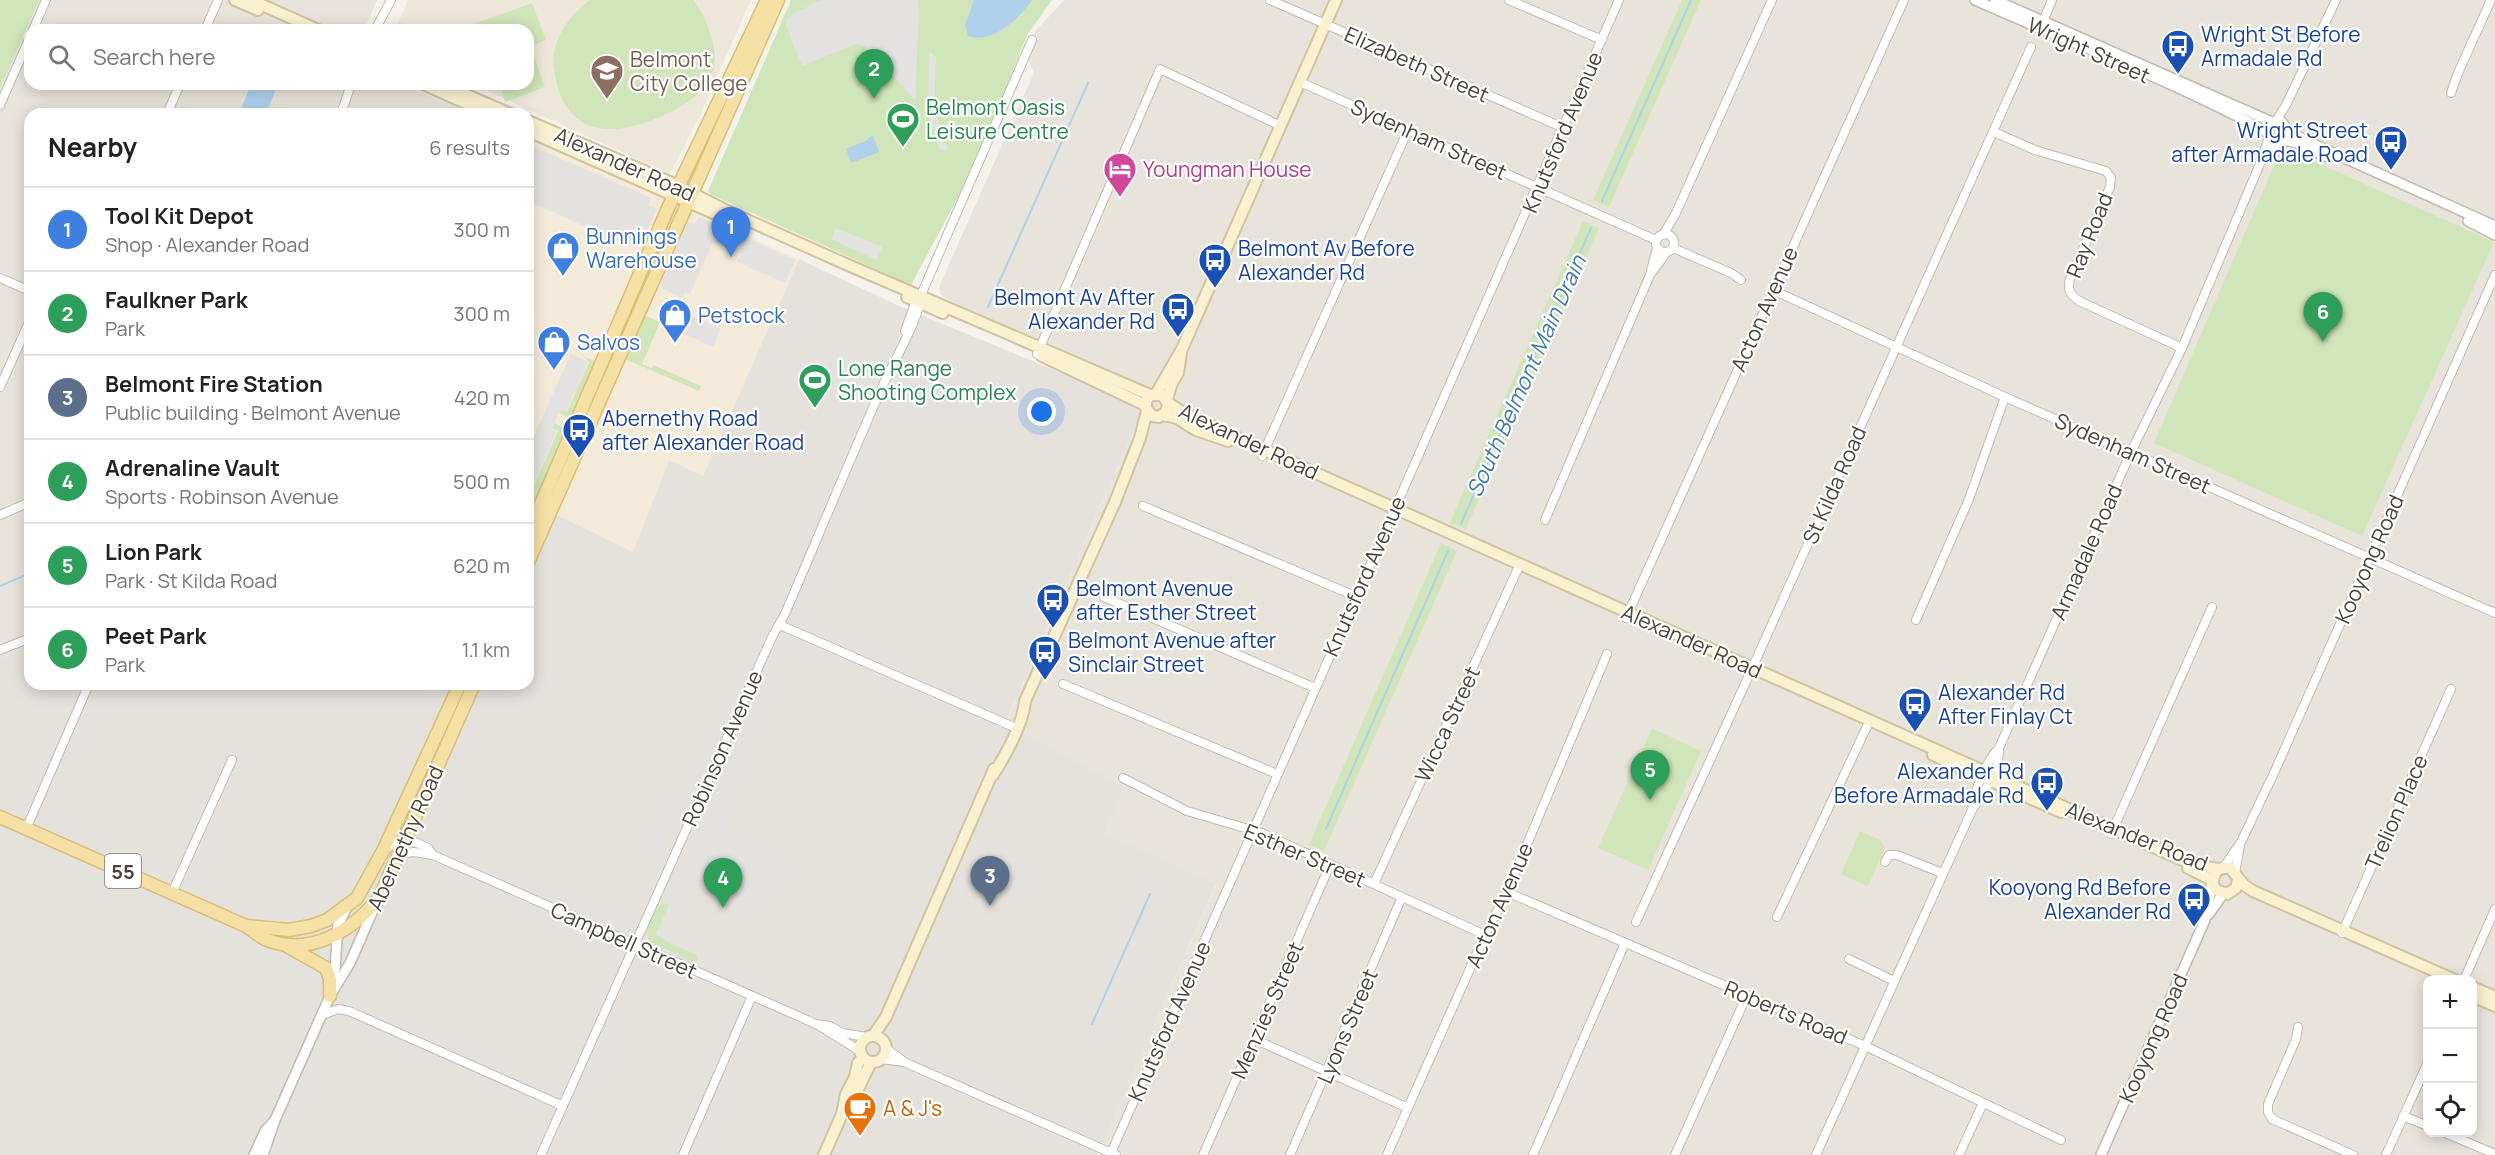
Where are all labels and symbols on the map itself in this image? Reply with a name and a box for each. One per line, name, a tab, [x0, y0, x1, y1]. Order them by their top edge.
street label: Wright Street	[2023, 11, 2155, 89]
street label: Elizabeth Street	[1340, 20, 1494, 108]
place label: Wright St Before Armadale Rd	[2201, 20, 2360, 72]
bus stop icon: Wright St Before Armadale Rd	[2160, 28, 2196, 75]
place label: Belmont City College	[630, 45, 748, 97]
street label: Knutsford Avenue	[1515, 47, 1609, 217]
pin: 2	[854, 50, 894, 99]
school or university icon: Belmont City College	[589, 53, 625, 100]
street label: Sydenham Street	[1347, 92, 1511, 186]
place label: Belmont Oasis Leisure Centre	[926, 93, 1069, 145]
sports icon: Belmont Oasis Leisure Centre	[885, 101, 921, 148]
place label: Wright Street after Armadale Road	[2171, 116, 2368, 168]
street label: Alexander Road	[550, 120, 700, 208]
bus stop icon: Wright Street after Armadale Road	[2373, 124, 2409, 171]
hotel icon: Youngman House	[1102, 151, 1138, 198]
place label: Youngman House	[1143, 155, 1312, 183]
street label: Ray Road	[2059, 188, 2119, 282]
pin: 1	[712, 208, 750, 257]
place label: Bunnings Warehouse	[586, 222, 697, 274]
shop icon: Bunnings Warehouse	[545, 230, 581, 277]
place label: Belmont Av Before Alexander Rd	[1238, 234, 1415, 286]
bus stop icon: Belmont Av Before Alexander Rd	[1197, 242, 1233, 289]
street label: Acton Avenue	[1724, 242, 1804, 376]
water label: South Belmont Main Drain	[1459, 250, 1593, 501]
place label: Belmont Av After Alexander Rd	[994, 283, 1155, 335]
bus stop icon: Belmont Av After Alexander Rd	[1160, 291, 1196, 338]
pin: 6	[2304, 292, 2342, 342]
shop icon: Petstock	[657, 297, 693, 344]
place label: Petstock	[698, 301, 785, 329]
shop icon: Salvos	[536, 324, 572, 371]
place label: Salvos	[577, 328, 640, 356]
place label: Lone Range Shooting Complex	[838, 354, 1016, 406]
sports icon: Lone Range Shooting Complex	[797, 362, 833, 409]
street label: Alexander Road	[1175, 396, 1323, 486]
your location	[1027, 397, 1056, 426]
place label: Abernethy Road after Alexander Road	[602, 404, 804, 456]
street label: Sydenham Street	[2051, 406, 2215, 500]
bus stop icon: Abernethy Road after Alexander Road	[561, 412, 597, 459]
street label: St Kilda Road	[1796, 422, 1872, 548]
street label: Armadale Road	[2044, 480, 2128, 624]
street label: Kooyong Road	[2328, 490, 2410, 628]
street label: Knutsford Avenue	[1316, 492, 1412, 660]
place label: Belmont Avenue after Esther Street	[1076, 574, 1257, 626]
bus stop icon: Belmont Avenue after Esther Street	[1035, 582, 1071, 629]
street label: Alexander Road	[1617, 597, 1767, 685]
place label: Belmont Avenue after Sinclair Street	[1068, 626, 1277, 678]
bus stop icon: Belmont Avenue after Sinclair Street	[1027, 634, 1063, 681]
street label: Wicca Street	[1408, 662, 1486, 786]
street label: Robinson Avenue	[675, 666, 769, 830]
place label: Alexander Rd After Finlay Ct	[1938, 678, 2073, 730]
bus stop icon: Alexander Rd After Finlay Ct	[1897, 686, 1933, 733]
pin: 5	[1630, 750, 1670, 800]
street label: Trelion Place	[2358, 750, 2434, 874]
place label: Alexander Rd Before Armadale Rd	[1834, 757, 2024, 809]
street label: Abernethy Road	[360, 761, 450, 915]
bus stop icon: Alexander Rd Before Armadale Rd	[2029, 765, 2065, 812]
street label: Alexander Road	[2062, 795, 2212, 877]
street label: Esther Street	[1240, 817, 1370, 893]
street label: Acton Avenue	[1459, 838, 1539, 972]
road number: 55	[105, 854, 141, 888]
pin: 3	[970, 856, 1010, 906]
pin: 4	[704, 858, 742, 908]
place label: Kooyong Rd Before Alexander Rd	[1989, 873, 2171, 925]
bus stop icon: Kooyong Rd Before Alexander Rd	[2176, 881, 2212, 928]
street label: Campbell Street	[546, 895, 702, 985]
street label: Knutsford Avenue	[1121, 937, 1217, 1105]
street label: Menzies Street	[1224, 937, 1310, 1083]
street label: Lyons Street	[1310, 964, 1384, 1088]
street label: Kooyong Road	[2112, 969, 2194, 1107]
street label: Roberts Road	[1720, 973, 1852, 1051]
cafe icon: A & J's	[842, 1090, 878, 1137]
place label: A & J's	[883, 1094, 942, 1122]

